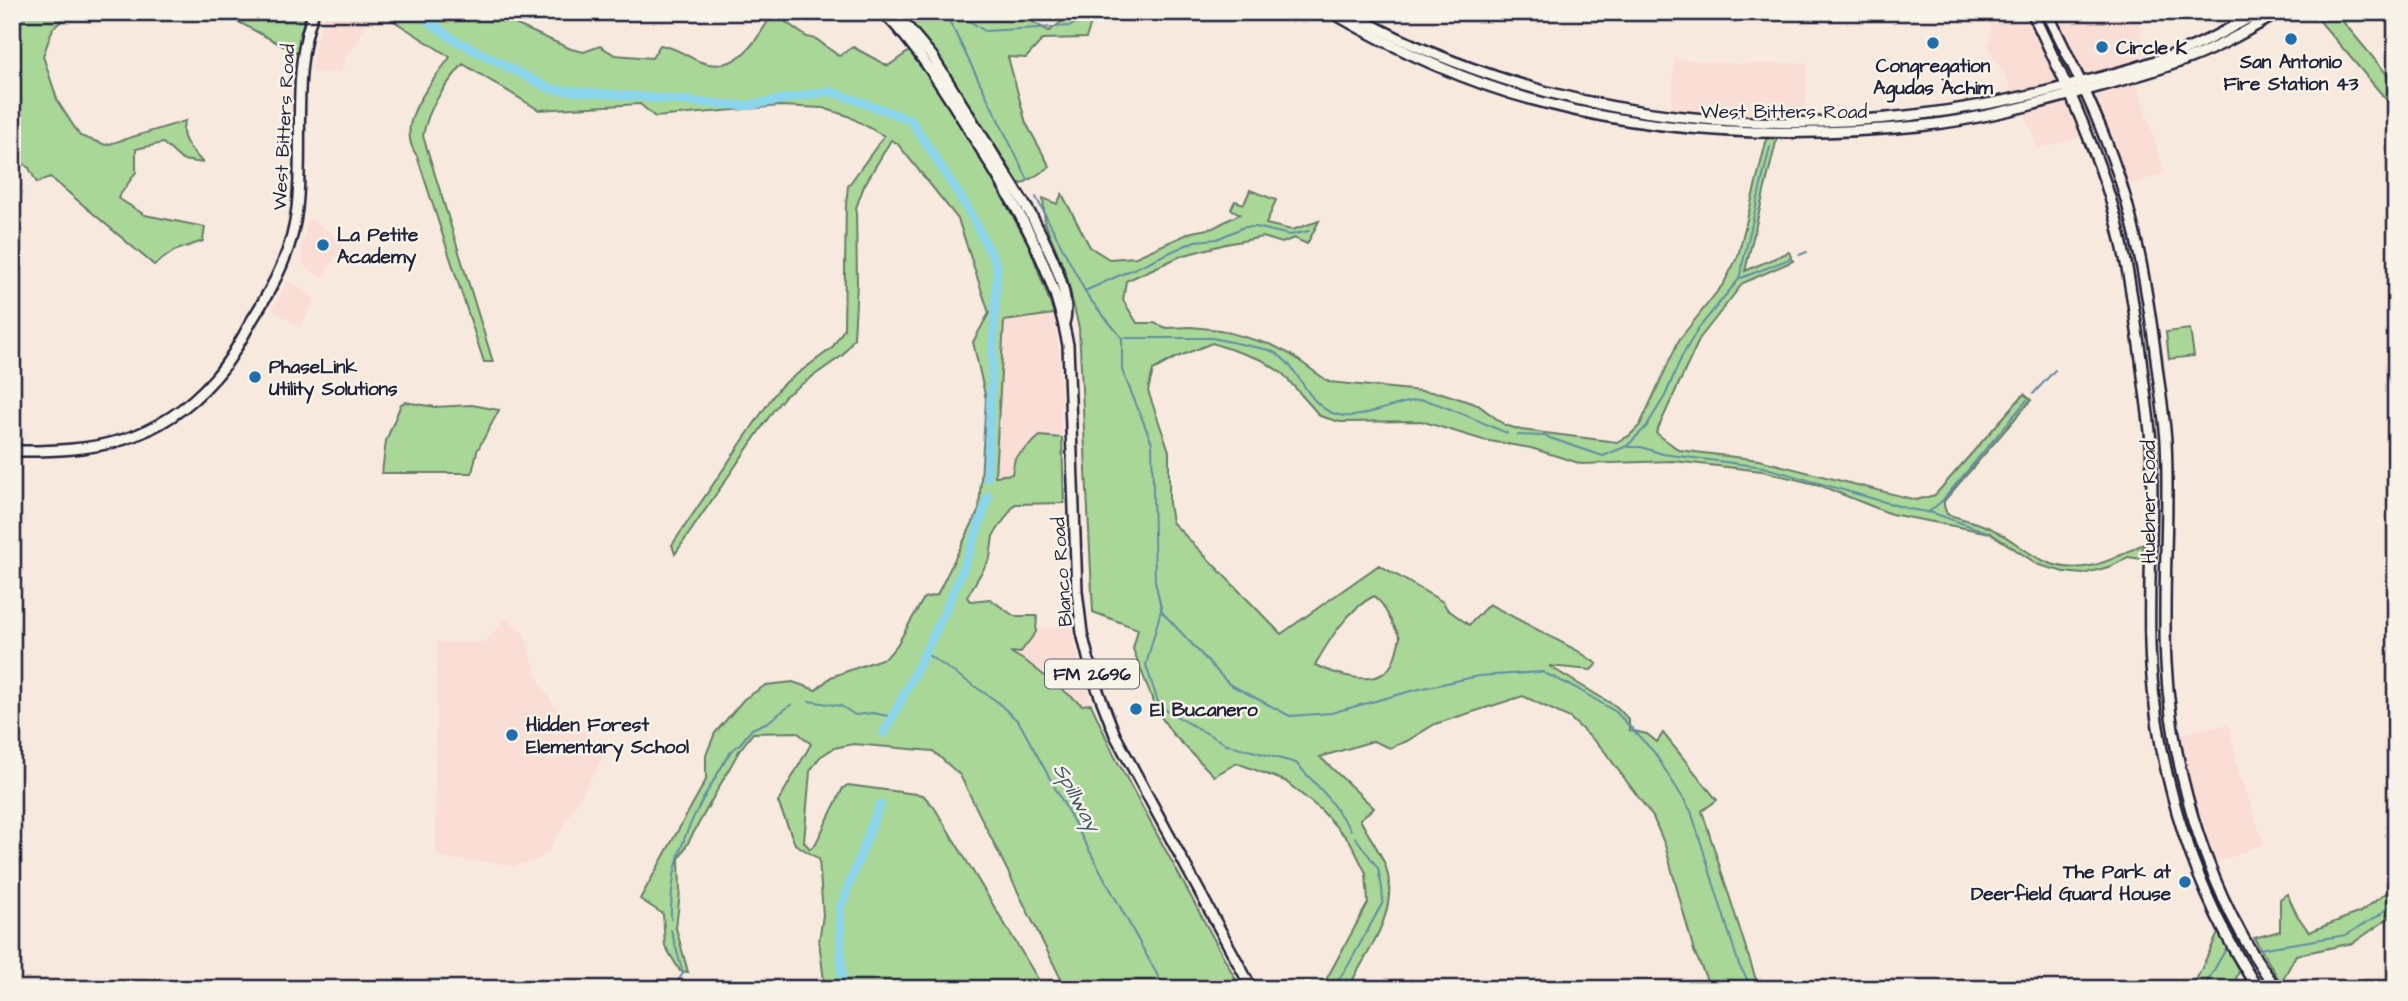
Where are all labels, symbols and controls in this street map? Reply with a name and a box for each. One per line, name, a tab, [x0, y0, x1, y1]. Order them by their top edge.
marker: San Antonio Fire Station 43	[2283, 31, 2299, 47]
marker: Congregation Agudas Achim	[1925, 35, 1941, 51]
place label: Circle K	[2116, 35, 2188, 62]
marker: Circle K	[2094, 39, 2110, 55]
street label: West Bitters Road	[267, 43, 302, 211]
place label: San Antonio Fire Station 43	[2224, 49, 2359, 98]
place label: Congregation Agudas Achim	[1873, 53, 1994, 103]
street label: West Bitters Road	[1701, 99, 1867, 126]
place label: La Petite Academy	[337, 222, 419, 272]
marker: La Petite Academy	[315, 237, 331, 253]
place label: PhaseLink Utility Solutions	[269, 354, 398, 404]
marker: PhaseLink Utility Solutions	[247, 369, 263, 385]
street label: Huebner Road	[2136, 440, 2163, 564]
street label: Blanco Road	[1045, 516, 1080, 628]
road number: FM 2696	[1045, 660, 1139, 688]
place label: El Bucanero	[1150, 697, 1258, 724]
marker: El Bucanero	[1128, 701, 1144, 717]
place label: Hidden Forest Elementary School	[526, 712, 689, 762]
marker: Hidden Forest Elementary School	[504, 727, 520, 743]
water label: Spillway	[1045, 758, 1108, 839]
place label: The Park at Deerfield Guard House	[1971, 859, 2172, 908]
marker: The Park at Deerfield Guard House	[2177, 874, 2193, 890]

